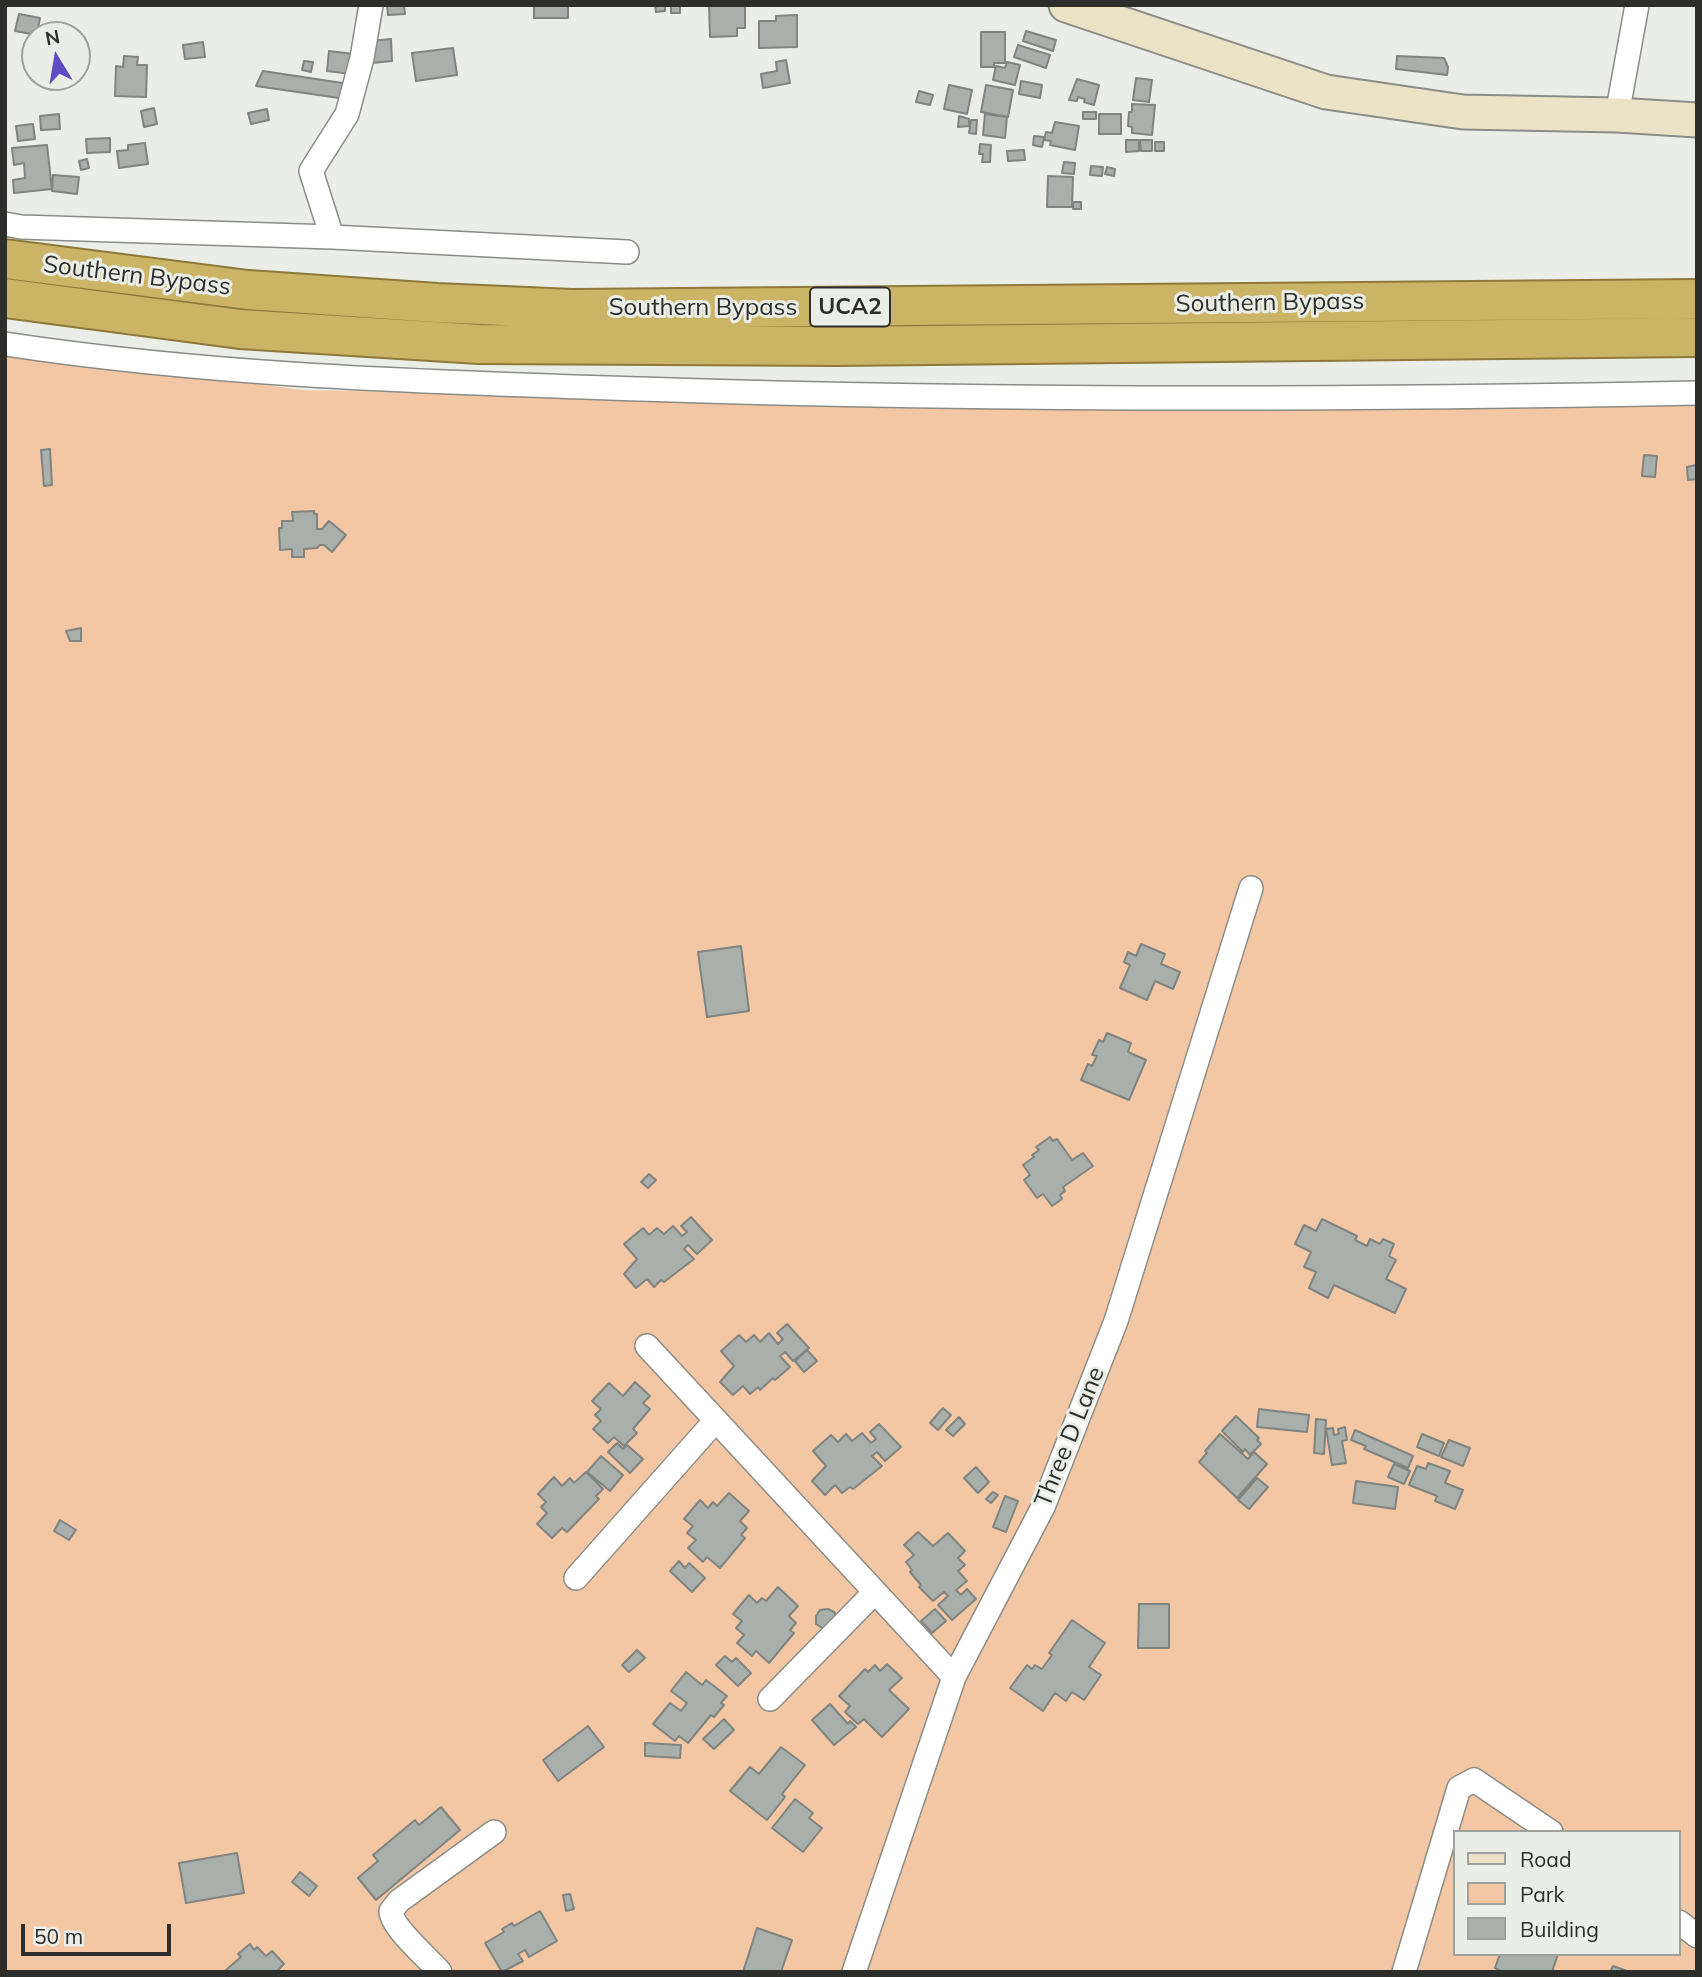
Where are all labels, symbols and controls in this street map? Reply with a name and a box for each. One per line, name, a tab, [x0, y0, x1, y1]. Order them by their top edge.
north arrow	[21, 21, 91, 91]
text: N	[43, 24, 62, 51]
street label: Southern Bypass	[42, 250, 232, 302]
street label: Southern Bypass	[1175, 287, 1365, 319]
road number: UCA2	[810, 288, 890, 326]
street label: Southern Bypass	[609, 294, 797, 322]
street label: Three D Lane	[1029, 1363, 1111, 1511]
legend	[1454, 1830, 1681, 1956]
text: Road	[1520, 1846, 1571, 1872]
text: Park	[1520, 1881, 1564, 1907]
scale bar	[24, 1910, 175, 1954]
text: Building	[1520, 1916, 1599, 1942]
text: 50 m	[34, 1923, 83, 1949]

